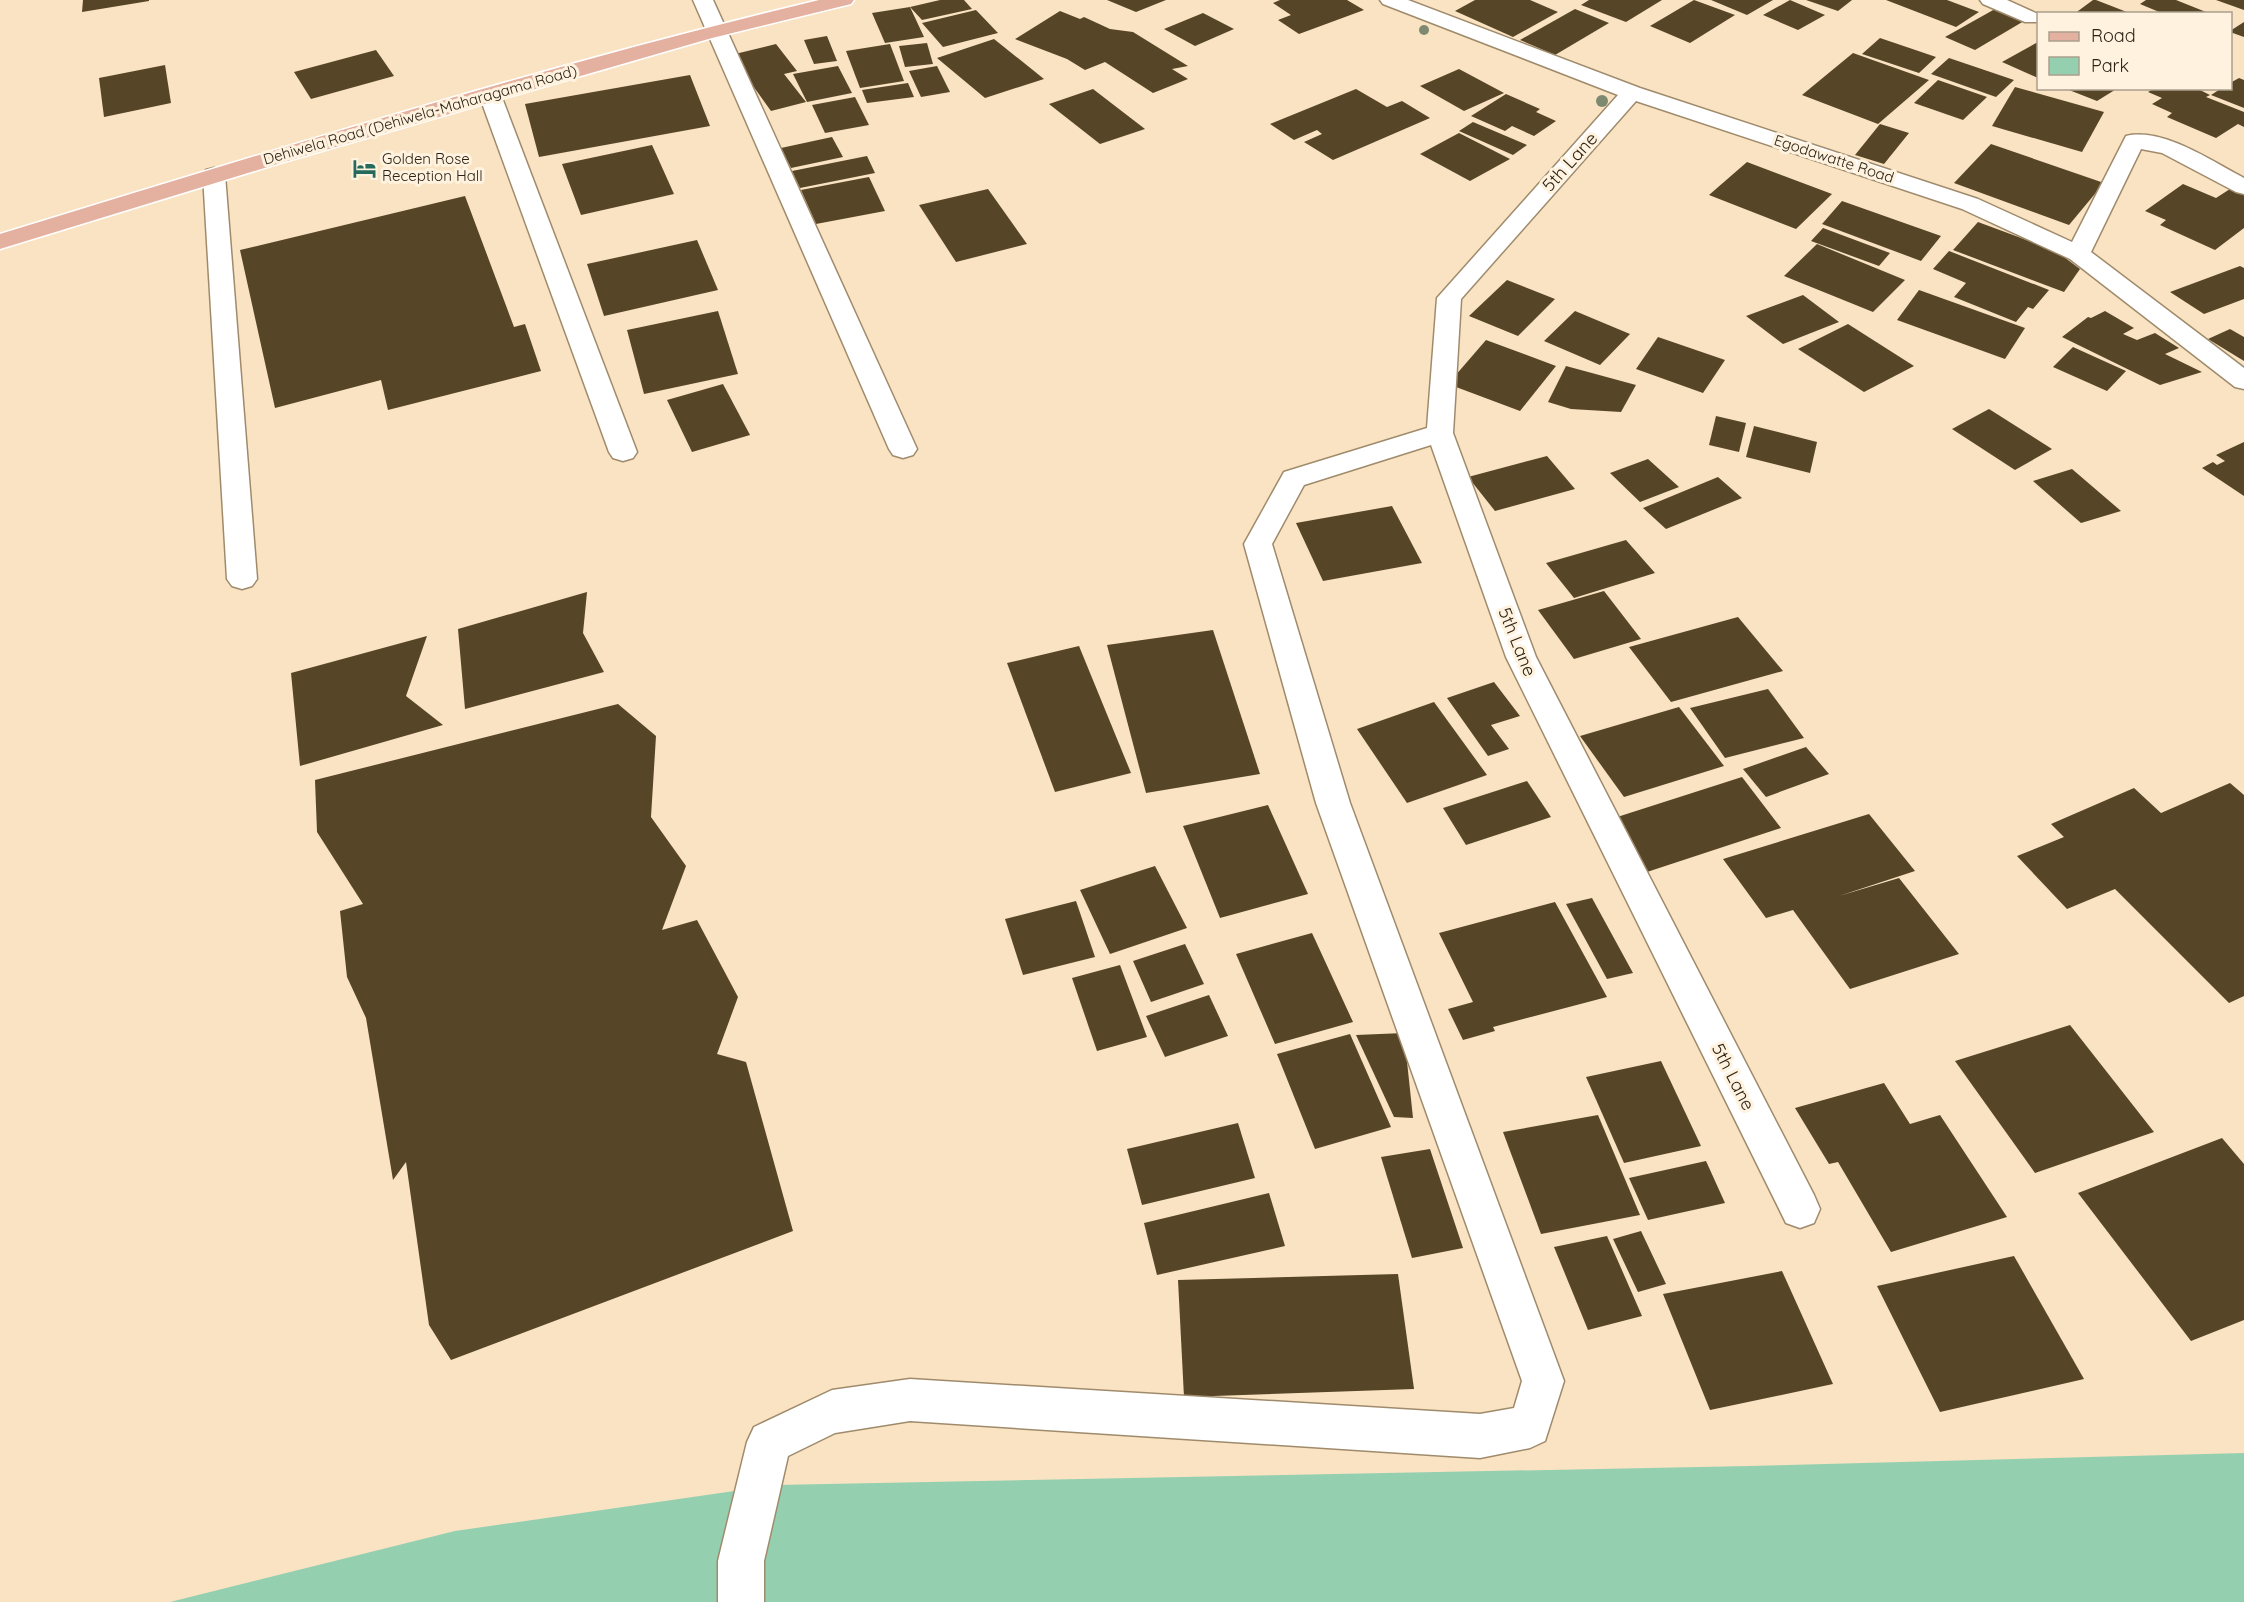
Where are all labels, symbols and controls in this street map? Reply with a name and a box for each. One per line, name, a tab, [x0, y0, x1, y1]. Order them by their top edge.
legend	[2037, 12, 2232, 90]
text: Road	[2091, 24, 2136, 47]
text: Park	[2091, 54, 2129, 77]
street label: Dehiwela Road (Dehiwela-Maharagama Road)	[261, 61, 579, 169]
street label: 5th Lane	[1537, 127, 1602, 196]
street label: Egodawatte Road	[1772, 130, 1896, 187]
place label: Golden Rose Reception Hall	[382, 149, 483, 185]
hotel icon: Golden Rose Reception Hall	[351, 155, 377, 181]
street label: 5th Lane	[1493, 604, 1542, 680]
street label: 5th Lane	[1707, 1039, 1760, 1114]

